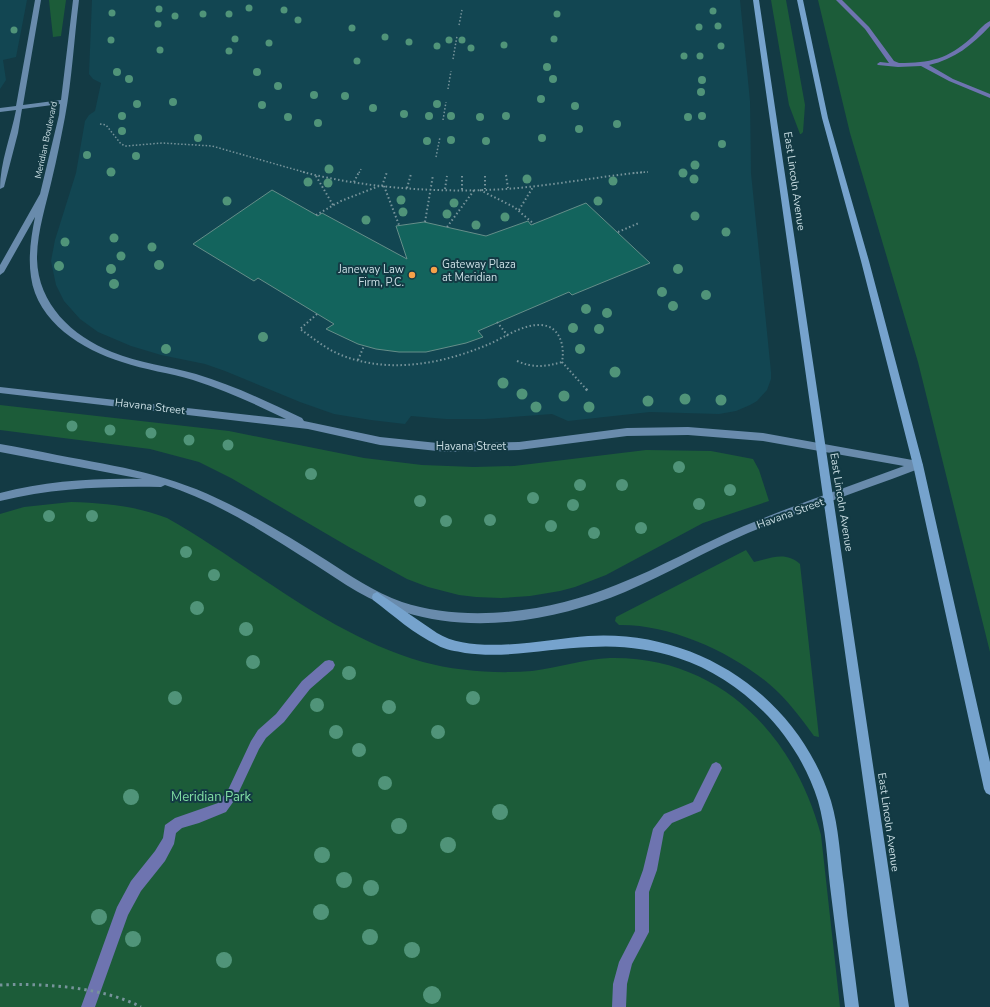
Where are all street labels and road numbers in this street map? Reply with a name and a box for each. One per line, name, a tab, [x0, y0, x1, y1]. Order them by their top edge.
street label: Meridian Boulevard	[32, 100, 60, 180]
street label: East Lincoln Avenue	[780, 131, 809, 232]
street label: Havana Street	[114, 395, 186, 418]
street label: Havana Street	[436, 439, 506, 454]
street label: East Lincoln Avenue	[826, 452, 857, 553]
street label: Havana Street	[755, 494, 826, 533]
street label: East Lincoln Avenue	[874, 772, 903, 873]

